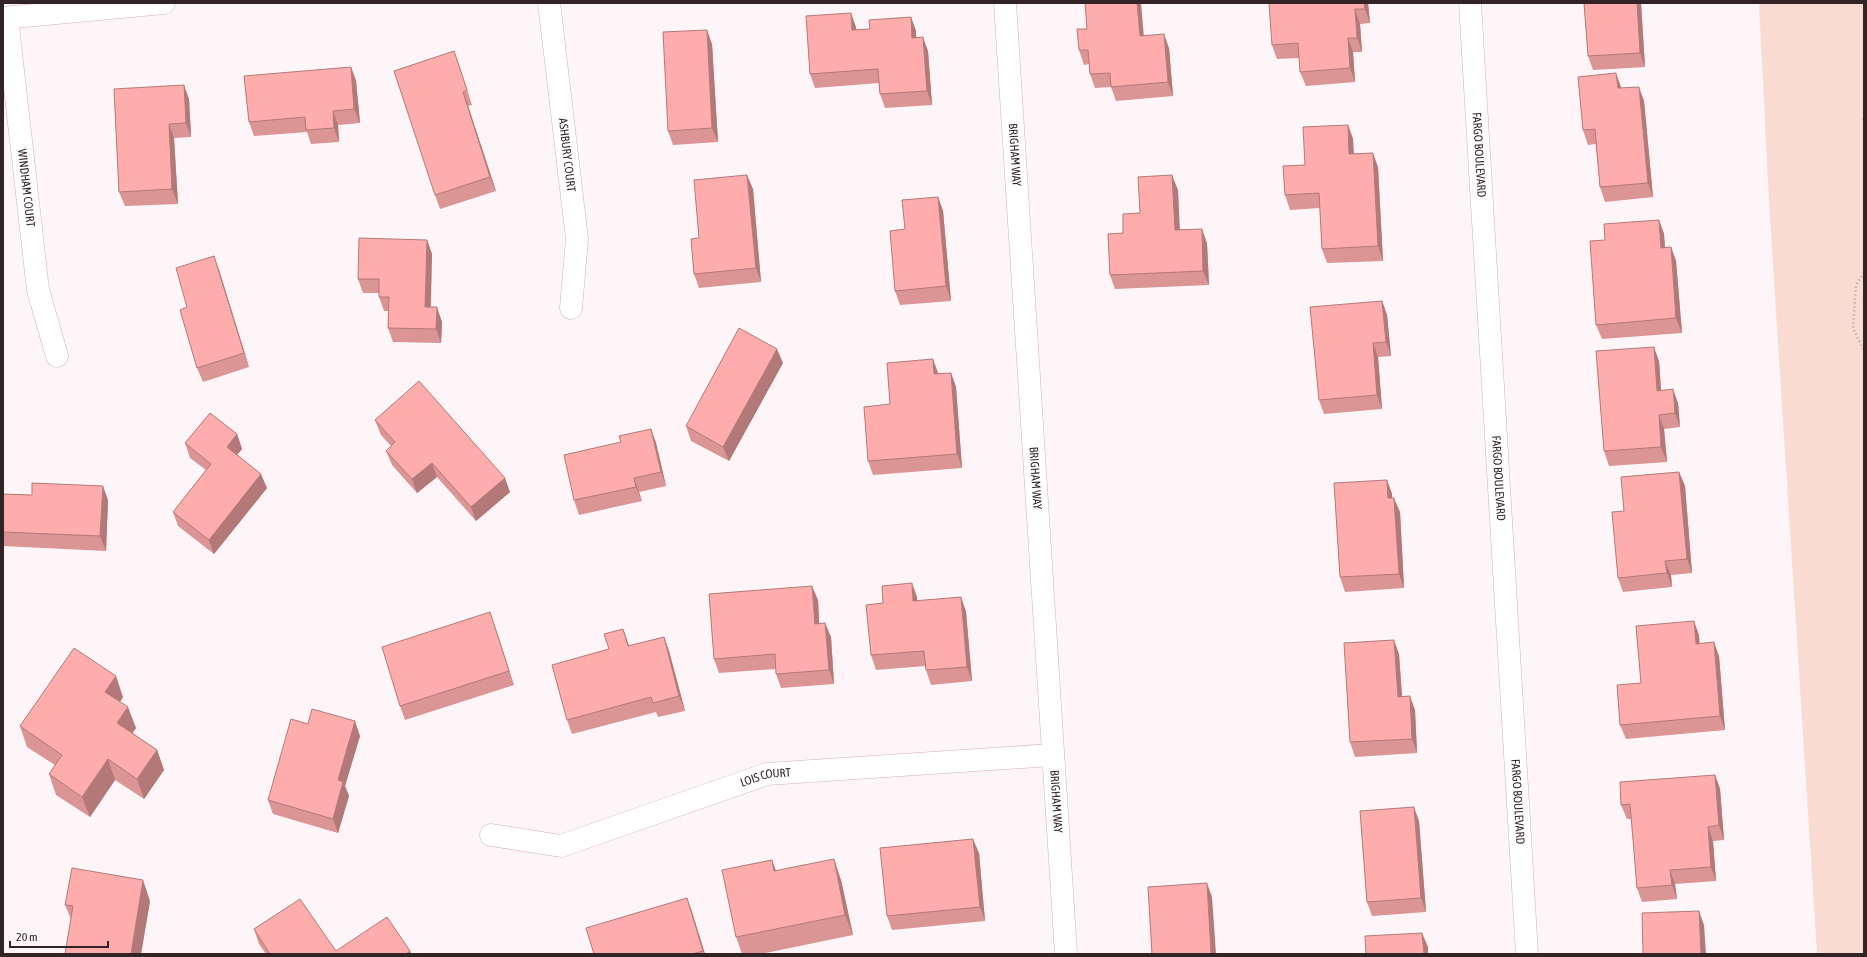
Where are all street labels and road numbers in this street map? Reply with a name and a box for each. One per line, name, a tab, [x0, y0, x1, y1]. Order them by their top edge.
street label: FARGO BOULEVARD	[1470, 112, 1489, 198]
street label: ASHBURY COURT	[556, 117, 578, 193]
street label: BRIGHAM WAY	[1006, 123, 1024, 187]
street label: WINDHAM COURT	[15, 148, 38, 229]
street label: FARGO BOULEVARD	[1489, 435, 1508, 521]
street label: BRIGHAM WAY	[1026, 446, 1045, 510]
street label: FARGO BOULEVARD	[1508, 759, 1527, 845]
street label: LOIS COURT	[738, 765, 792, 790]
street label: BRIGHAM WAY	[1047, 770, 1065, 834]

